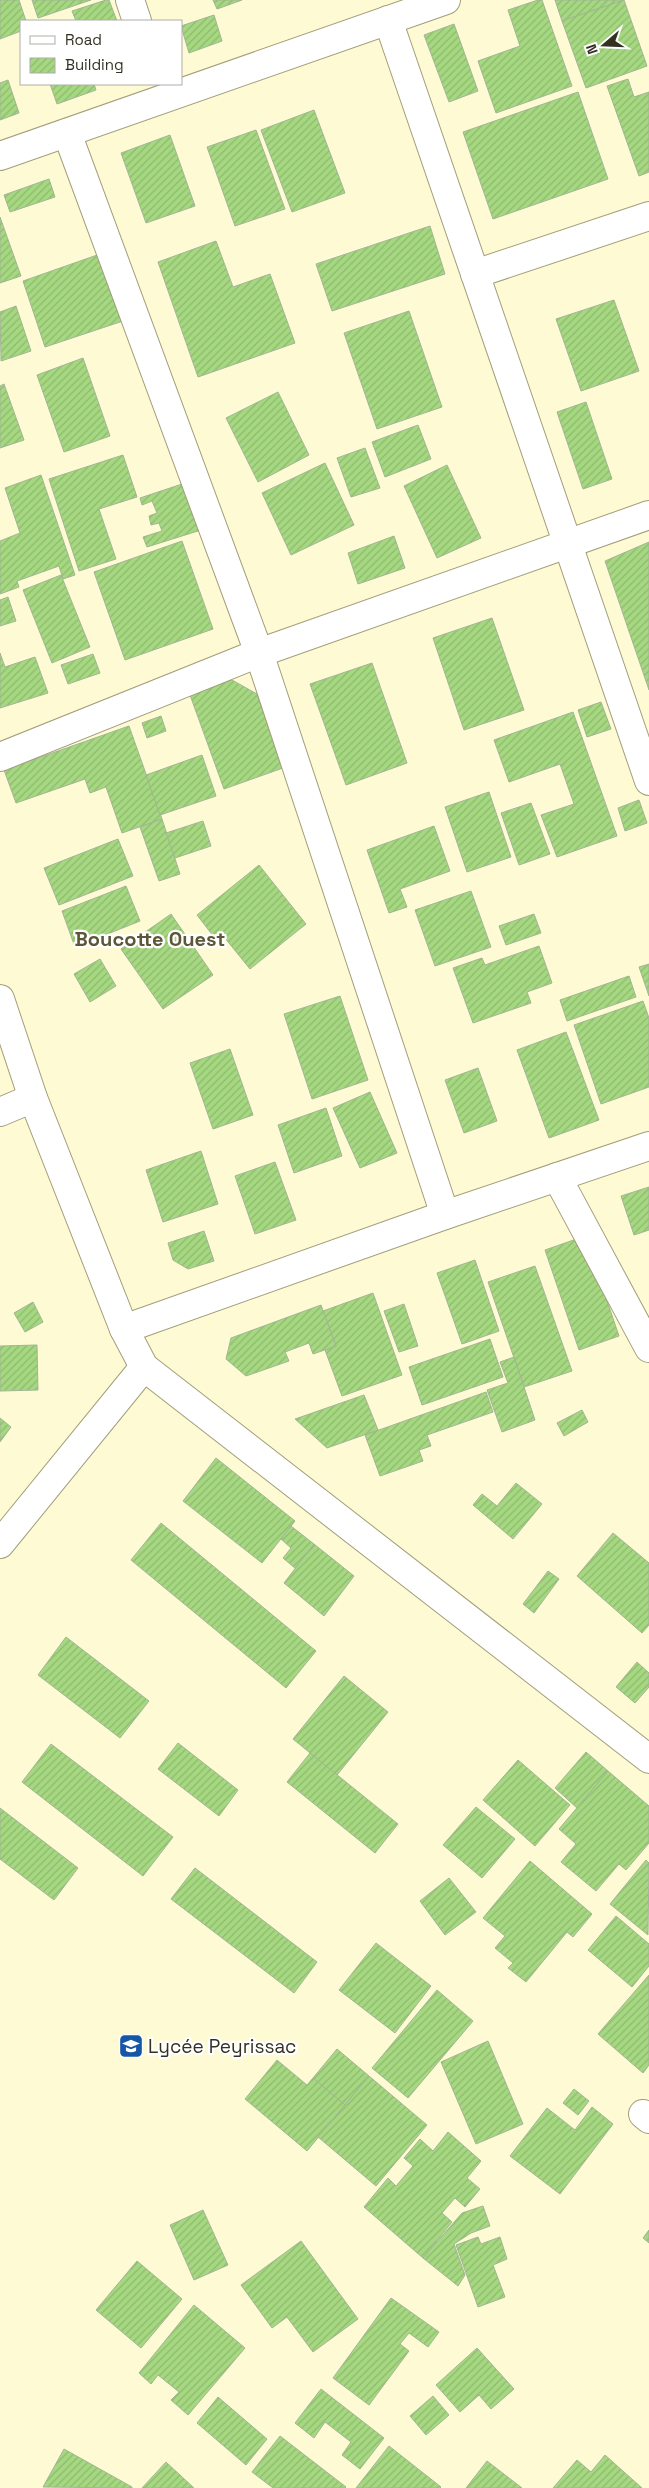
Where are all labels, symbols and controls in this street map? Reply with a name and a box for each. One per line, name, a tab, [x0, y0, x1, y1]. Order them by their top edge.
legend	[20, 20, 182, 85]
north arrow	[579, 20, 629, 70]
text: Road	[65, 30, 102, 49]
text: N	[582, 42, 602, 57]
text: Building	[65, 55, 124, 74]
district label: Boucotte Ouest	[75, 926, 225, 952]
school or university icon: Lycée Peyrissac	[118, 2033, 144, 2059]
place label: Lycée Peyrissac	[148, 2034, 296, 2059]

